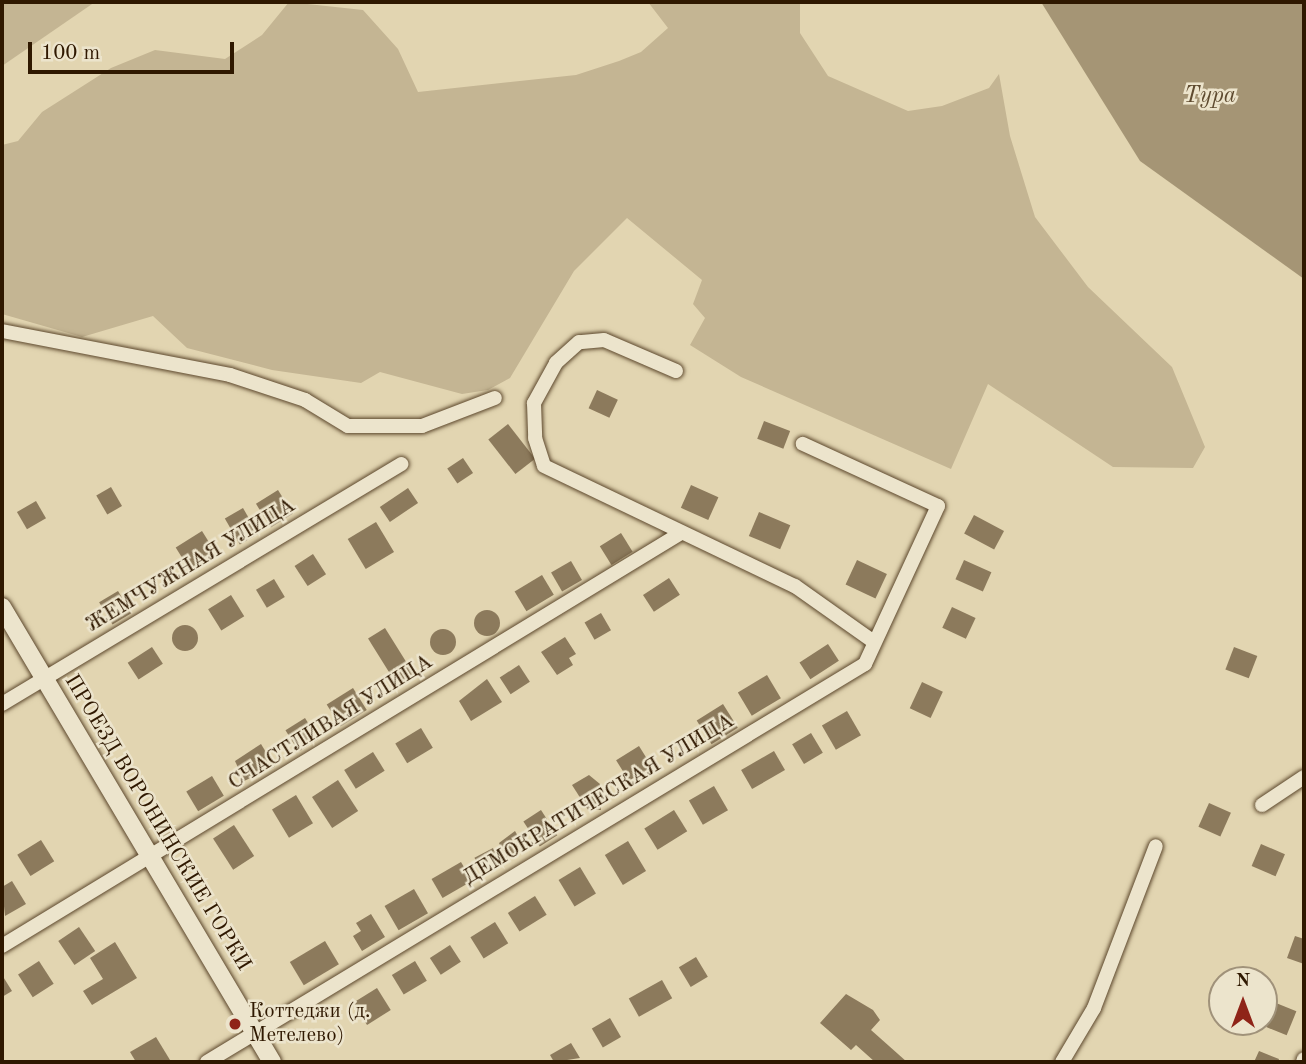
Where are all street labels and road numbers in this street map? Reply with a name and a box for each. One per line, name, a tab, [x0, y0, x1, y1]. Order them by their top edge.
street label: ЖЕМЧУЖНАЯ УЛИЦА	[82, 493, 300, 639]
street label: СЧАСТЛИВАЯ УЛИЦА	[224, 650, 438, 796]
street label: ПРОЕЗД ВОРОНИНСКИЕ ГОРКИ	[58, 670, 256, 976]
street label: ДЕМОКРАТИЧЕСКАЯ УЛИЦА	[459, 709, 739, 891]

